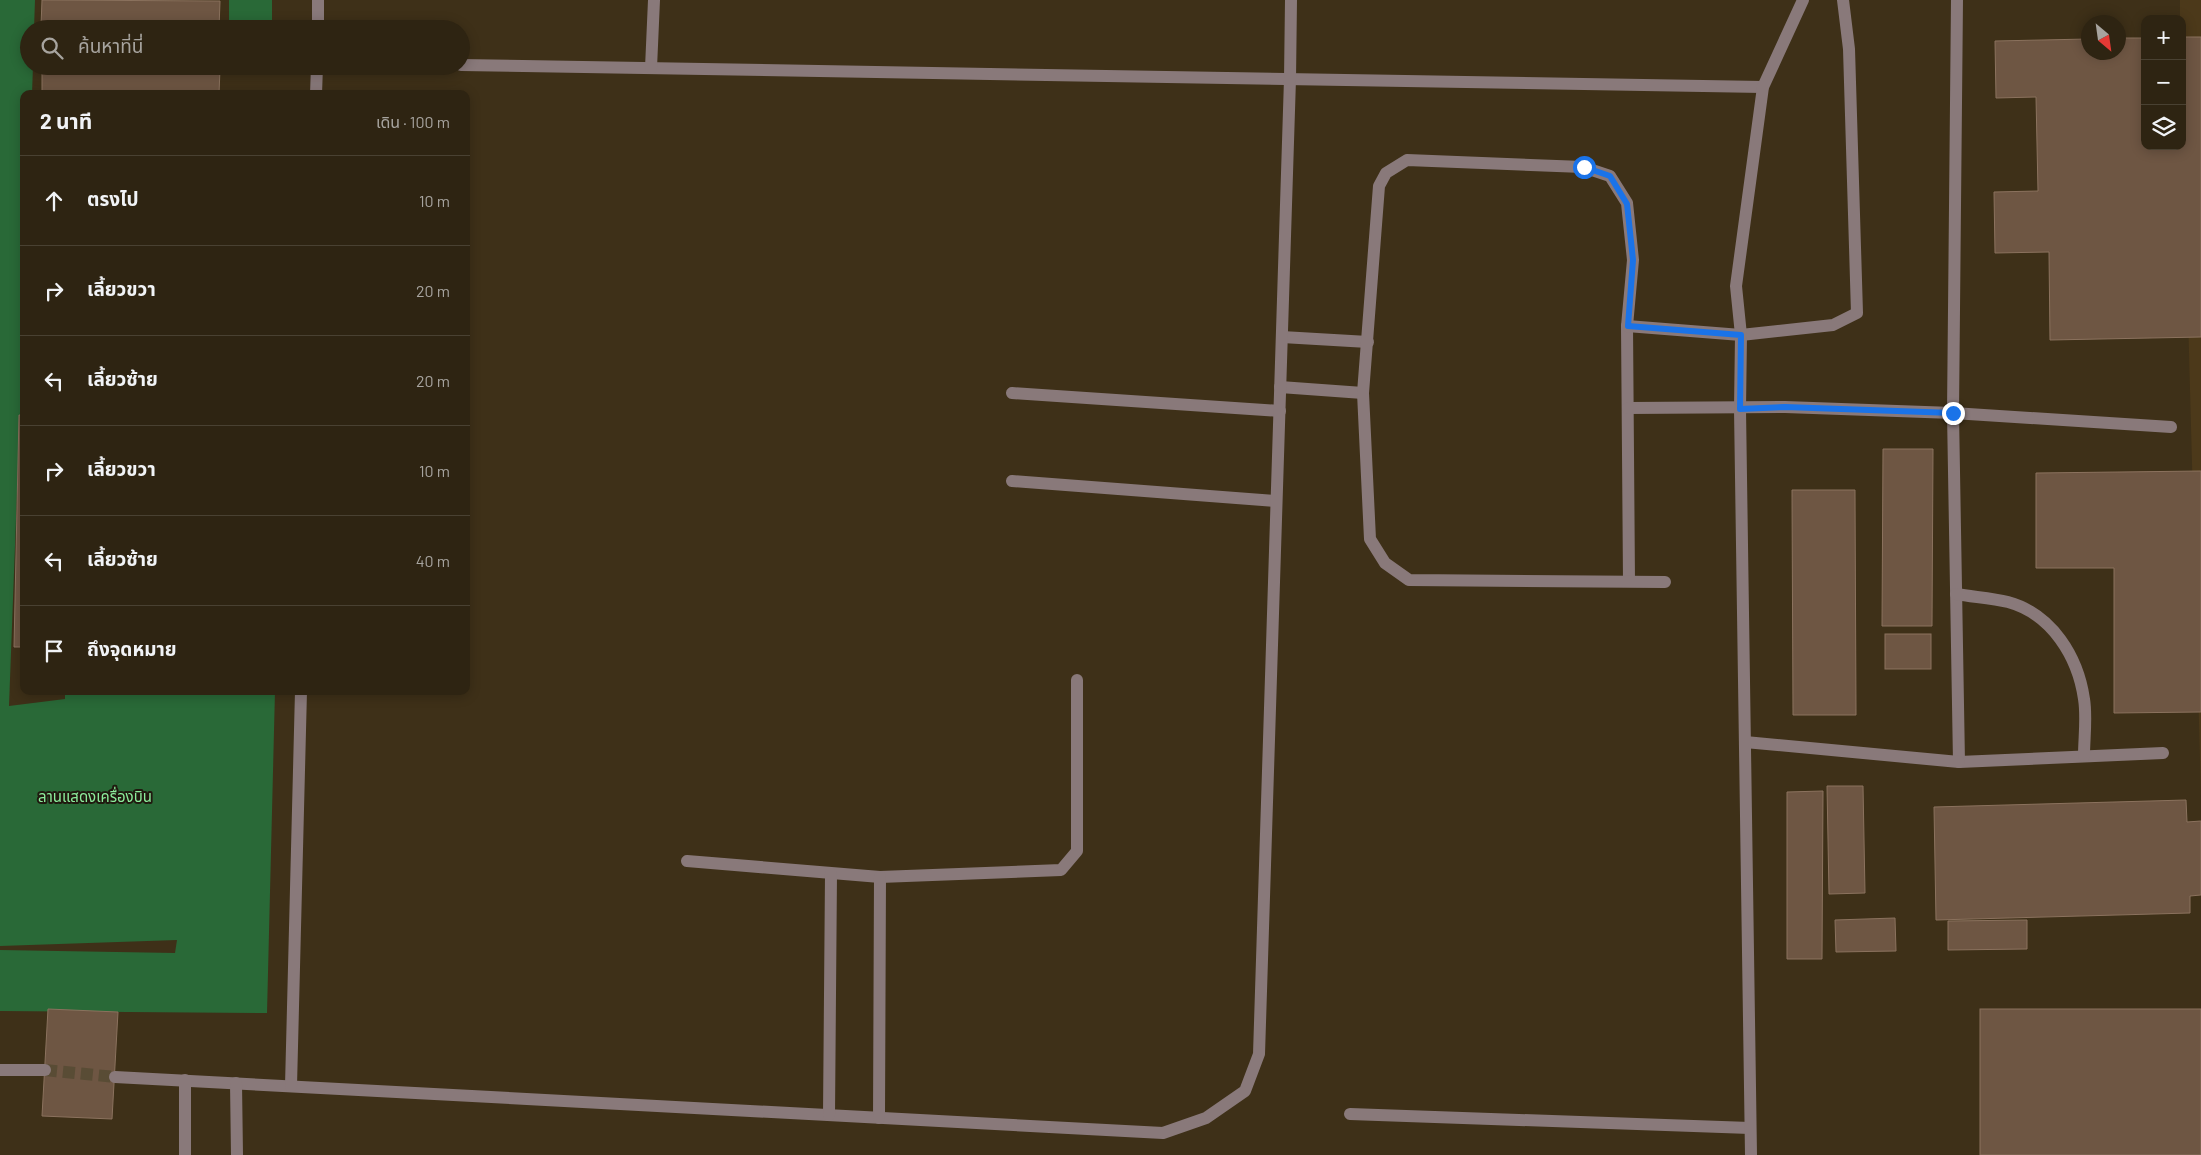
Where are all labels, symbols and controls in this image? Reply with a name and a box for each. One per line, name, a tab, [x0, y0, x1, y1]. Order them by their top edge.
north arrow	[2081, 15, 2126, 60]
map controls	[2141, 15, 2186, 150]
button: +	[2141, 15, 2186, 60]
search box	[20, 20, 470, 75]
icon: search	[38, 34, 66, 62]
text: ค้นหาที่นี่	[78, 34, 143, 57]
button: −	[2141, 60, 2186, 105]
button: layers	[2141, 105, 2186, 150]
text: 2 นาที	[40, 108, 92, 133]
text: เดิน · 100 m	[376, 112, 450, 131]
route start	[1573, 156, 1596, 179]
icon: ahead	[40, 187, 68, 215]
text: ตรงไป	[87, 187, 139, 210]
text: 10 m	[419, 191, 450, 210]
icon: right	[40, 277, 68, 305]
text: เลี้ยวขวา	[87, 277, 156, 300]
text: 20 m	[416, 281, 450, 300]
icon: left	[40, 367, 68, 395]
text: เลี้ยวซ้าย	[87, 367, 158, 390]
text: 20 m	[416, 371, 450, 390]
route end	[1942, 402, 1965, 425]
icon: right	[40, 457, 68, 485]
text: เลี้ยวขวา	[87, 457, 156, 480]
text: 10 m	[419, 461, 450, 480]
icon: left	[40, 547, 68, 575]
text: เลี้ยวซ้าย	[87, 547, 158, 570]
text: 40 m	[416, 551, 450, 570]
icon: arrive	[40, 637, 68, 665]
text: ถึงจุดหมาย	[87, 637, 177, 660]
park label: ลานแสดงเครื่องบิน	[38, 786, 152, 805]

